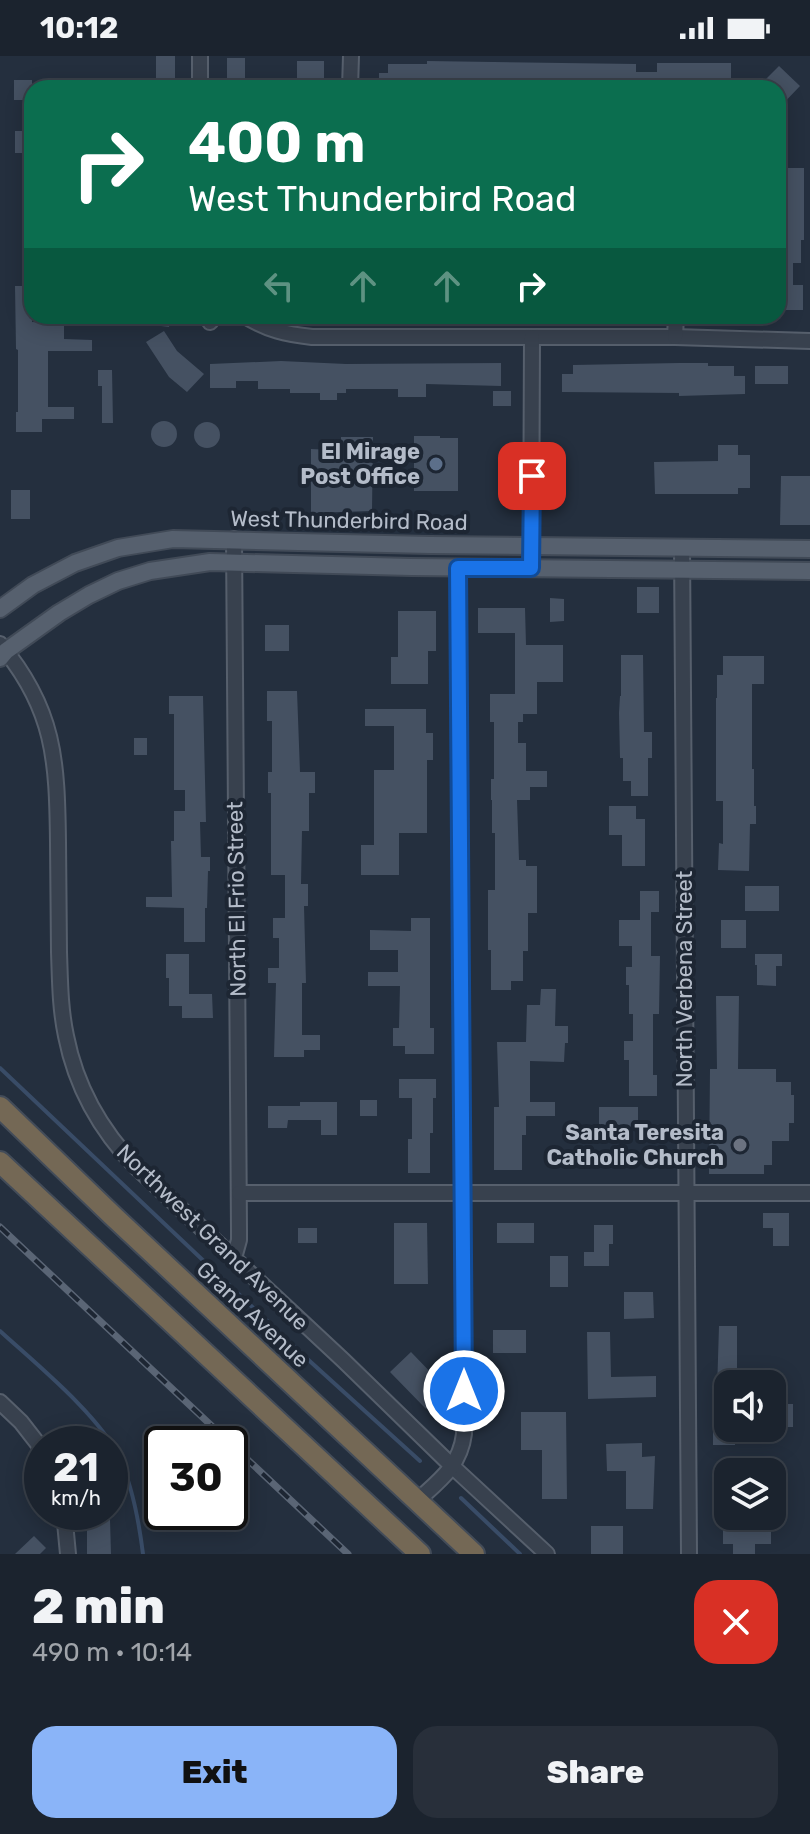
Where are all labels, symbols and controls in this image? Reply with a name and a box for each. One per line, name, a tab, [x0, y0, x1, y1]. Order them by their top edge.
text: 10:12	[40, 10, 118, 46]
text: 400 m	[188, 110, 366, 176]
icon: right	[56, 112, 160, 216]
text: West Thunderbird Road	[188, 177, 576, 220]
icon: left	[257, 264, 301, 308]
icon: ahead	[341, 264, 385, 308]
icon: ahead	[425, 264, 469, 308]
icon: right	[509, 264, 553, 308]
place label: El Mirage Post Office	[300, 438, 420, 490]
pin	[498, 442, 566, 510]
icon: arrive	[510, 454, 554, 498]
marker: El Mirage Post Office	[427, 455, 445, 473]
street label: West Thunderbird Road	[230, 505, 468, 536]
street label: North El Frio Street	[221, 801, 252, 997]
street label: North Verbena Street	[671, 870, 698, 1087]
place label: Santa Teresita Catholic Church	[546, 1119, 724, 1171]
marker: Santa Teresita Catholic Church	[731, 1136, 749, 1154]
street label: Northwest Grand Avenue	[111, 1138, 315, 1336]
street label: Grand Avenue	[191, 1255, 315, 1373]
position arrow	[422, 1349, 506, 1433]
map controls	[714, 1370, 786, 1530]
button: sound	[714, 1370, 786, 1442]
speed limit sign: 30	[144, 1426, 248, 1530]
text: 21	[53, 1444, 99, 1491]
button: layers	[714, 1458, 786, 1530]
text: km/h	[51, 1486, 101, 1510]
text: 2 min	[32, 1578, 165, 1635]
button: close	[694, 1580, 778, 1664]
text: 490 m · 10:14	[32, 1637, 192, 1668]
button: Exit	[32, 1726, 397, 1818]
button: Share	[413, 1726, 778, 1818]

